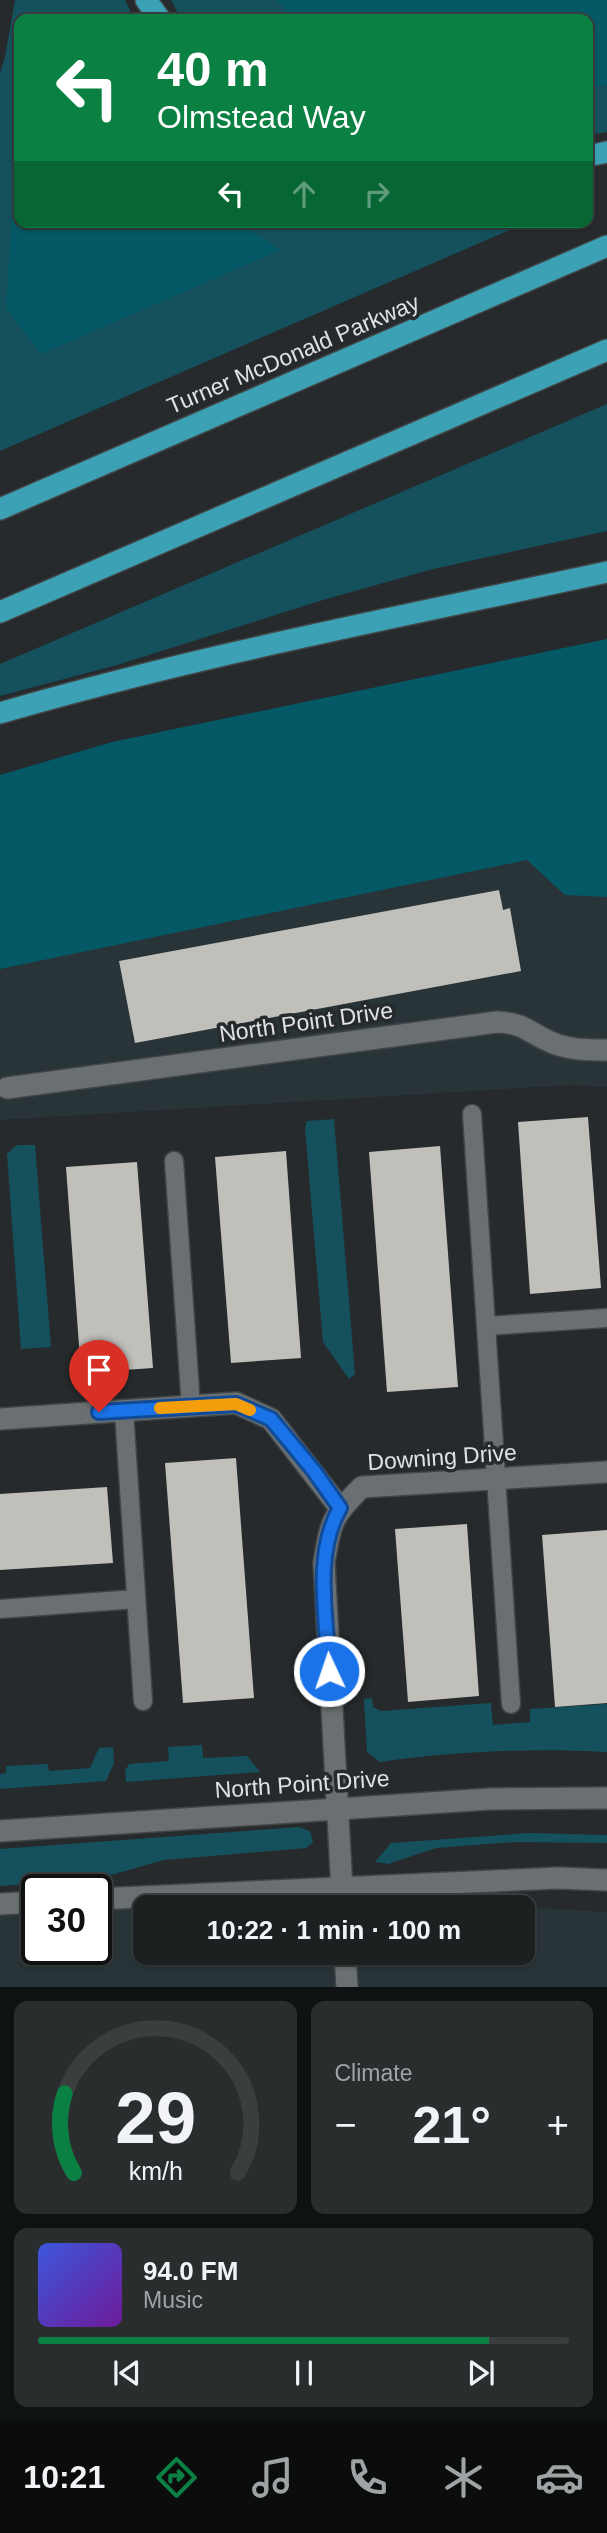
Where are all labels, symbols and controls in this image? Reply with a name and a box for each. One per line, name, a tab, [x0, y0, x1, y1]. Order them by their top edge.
icon: left	[42, 42, 133, 133]
text: 40 m	[157, 42, 269, 96]
text: Olmstead Way	[157, 99, 366, 135]
icon: left	[212, 175, 250, 213]
icon: ahead	[285, 175, 323, 213]
icon: right	[358, 175, 396, 213]
street label: Turner McDonald Parkway	[163, 289, 423, 419]
street label: North Point Drive	[217, 997, 395, 1047]
pin	[69, 1340, 129, 1412]
icon: arrive	[80, 1351, 118, 1389]
street label: Downing Drive	[366, 1439, 518, 1475]
position arrow	[292, 1634, 366, 1708]
street label: North Point Drive	[214, 1765, 390, 1803]
speed limit sign: 30	[21, 1874, 112, 1965]
text: 10:22 · 1 min · 100 m	[207, 1915, 461, 1945]
text: Climate	[335, 2060, 412, 2086]
text: 29	[115, 2078, 196, 2159]
text: 21°	[412, 2096, 491, 2154]
text: −	[335, 2104, 357, 2146]
text: +	[547, 2104, 569, 2146]
text: km/h	[128, 2157, 182, 2185]
text: 94.0 FM	[143, 2256, 238, 2286]
text: Music	[143, 2287, 203, 2313]
icon: previous	[108, 2354, 146, 2392]
icon: pause	[285, 2354, 323, 2392]
icon: next	[462, 2354, 500, 2392]
icon: directions	[152, 2453, 201, 2502]
icon: music	[248, 2453, 297, 2502]
icon: phone	[343, 2453, 392, 2502]
icon: climate	[439, 2453, 488, 2502]
icon: car	[535, 2453, 584, 2502]
text: 10:21	[23, 2459, 105, 2495]

